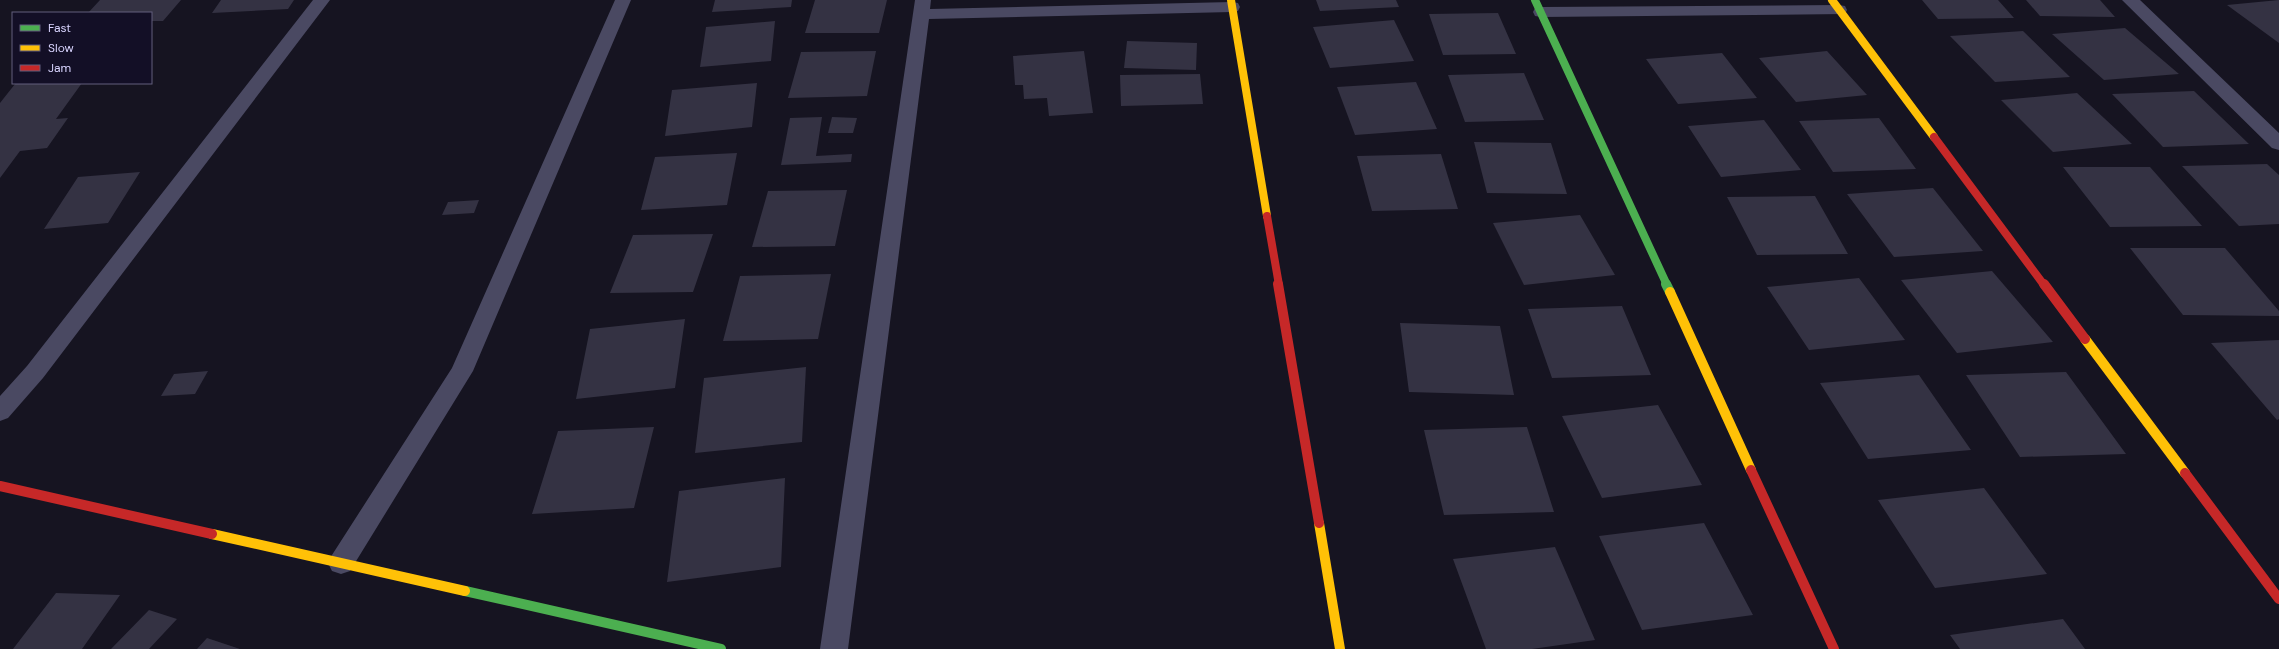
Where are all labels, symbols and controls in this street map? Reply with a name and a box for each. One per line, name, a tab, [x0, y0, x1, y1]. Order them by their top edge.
legend	[12, 12, 152, 84]
text: Fast	[48, 20, 71, 36]
text: Slow	[48, 40, 74, 56]
text: Jam	[48, 60, 71, 76]

